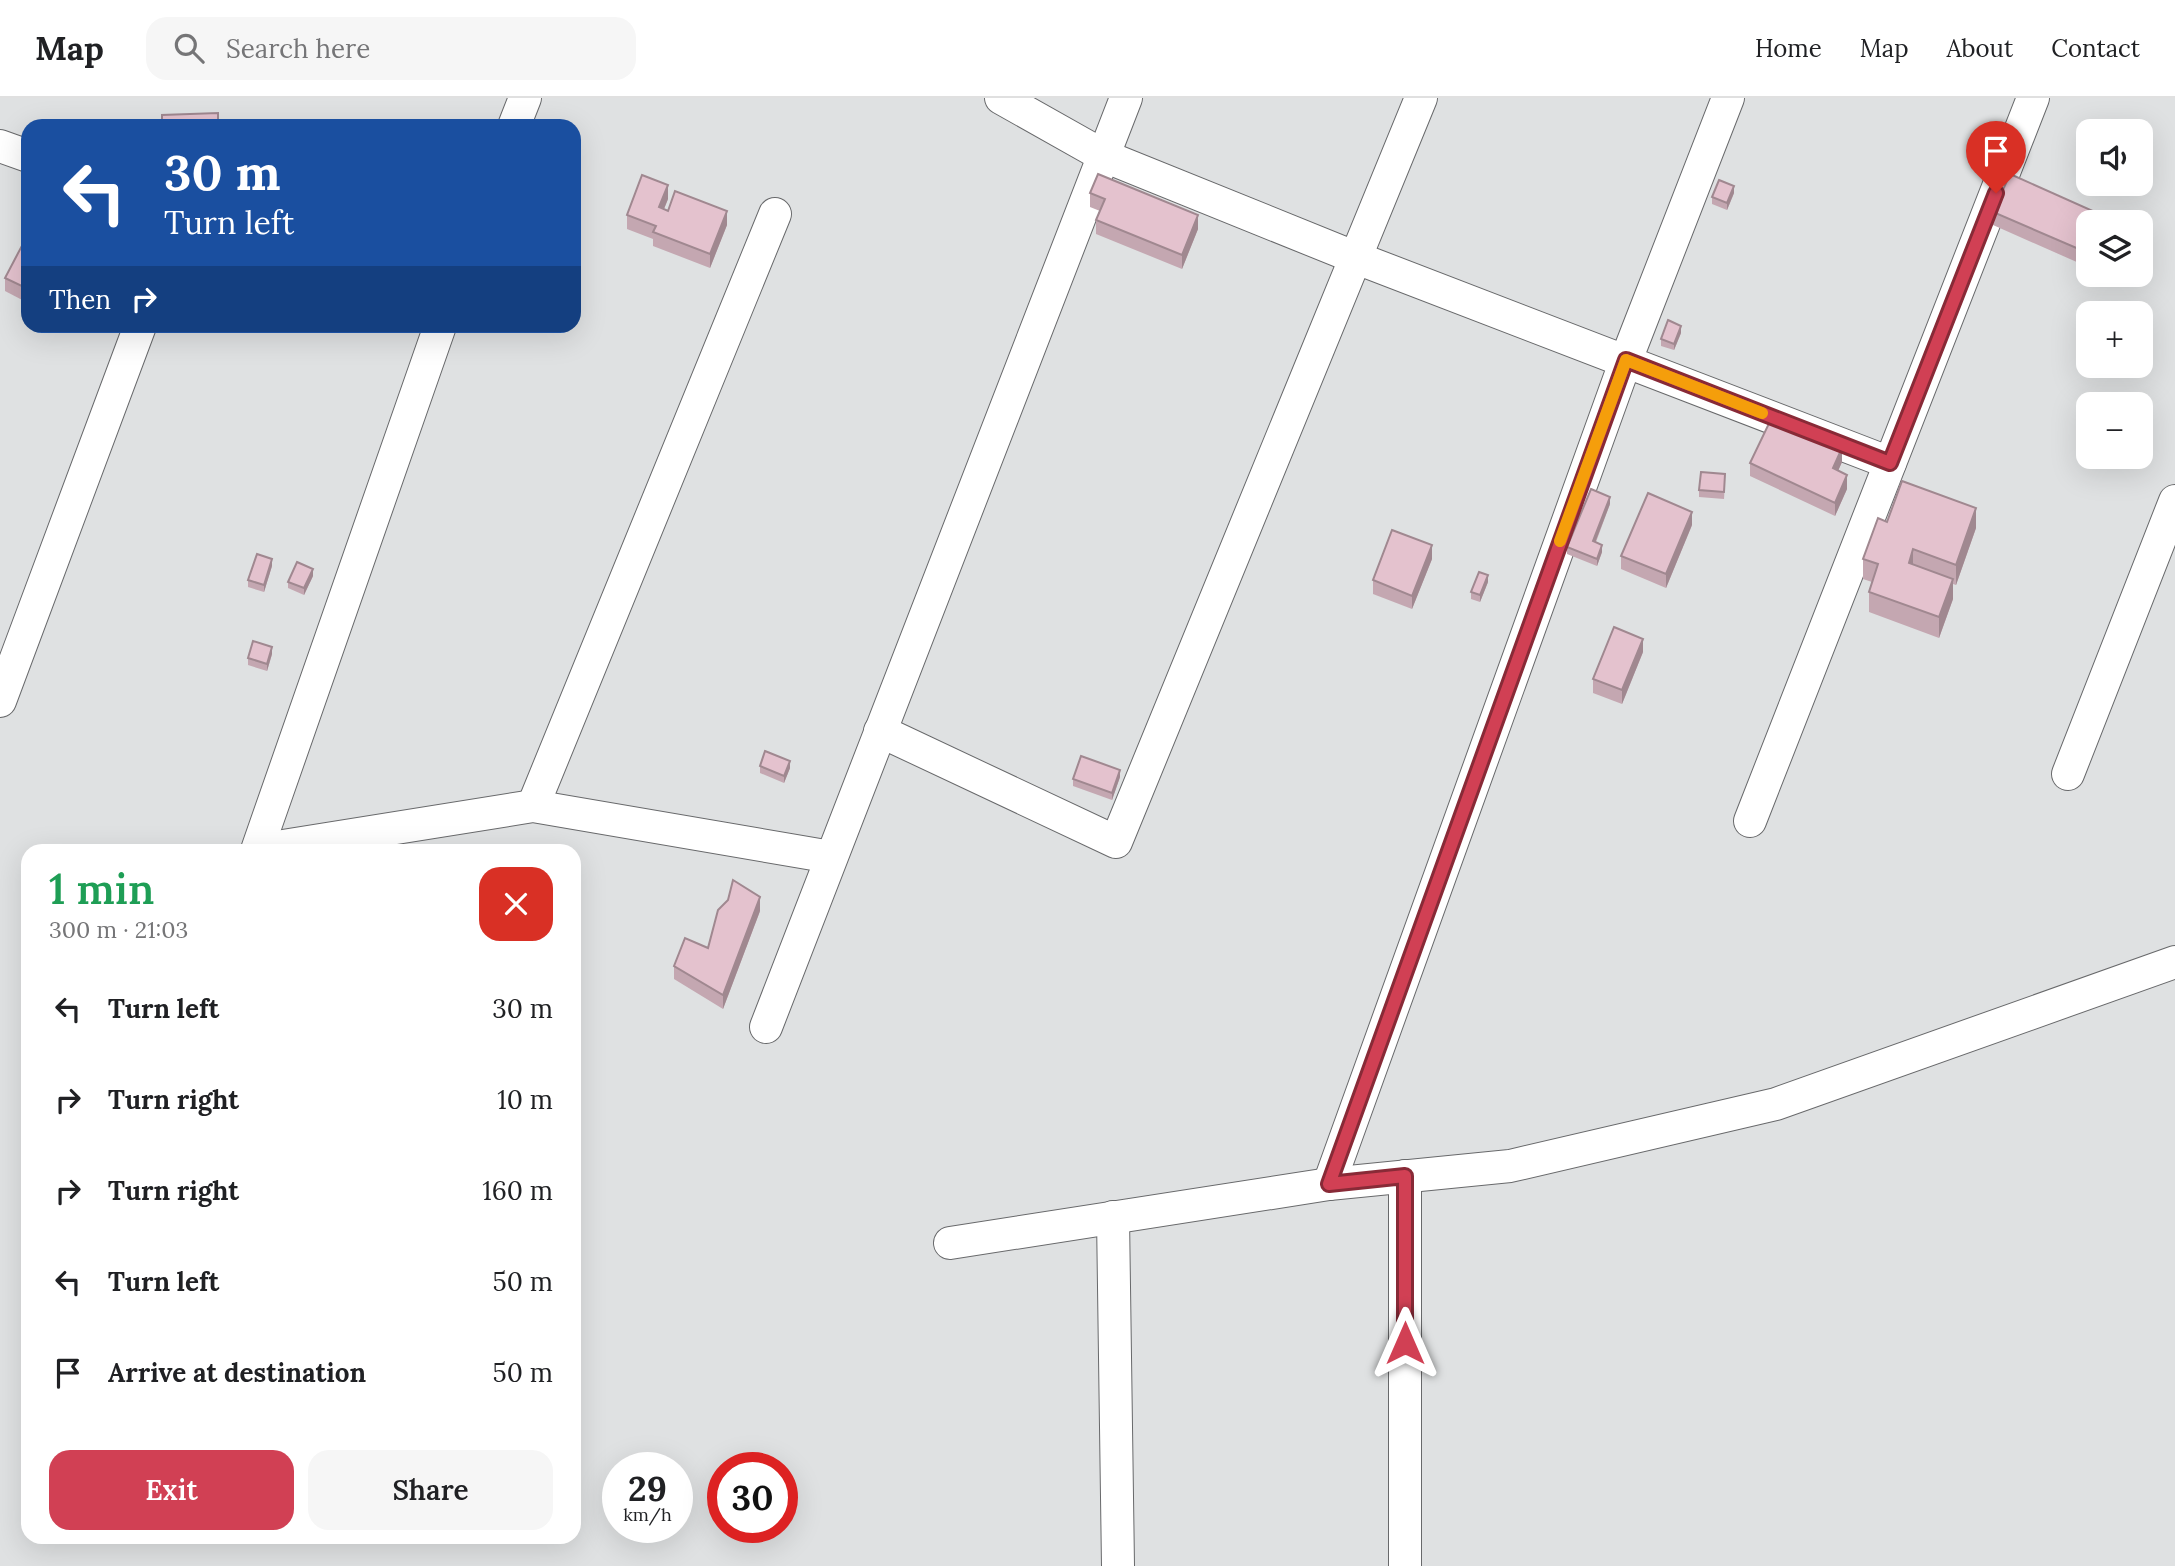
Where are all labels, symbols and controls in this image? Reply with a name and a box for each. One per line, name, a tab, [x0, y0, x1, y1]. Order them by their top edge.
search box	[146, 17, 636, 80]
text: Map	[35, 27, 104, 69]
icon: search	[170, 29, 208, 67]
text: Search here	[226, 32, 370, 65]
text: Home	[1755, 33, 1822, 64]
text: Map	[1860, 33, 1909, 64]
text: About	[1947, 33, 2013, 64]
text: Contact	[2051, 33, 2140, 64]
map controls	[2076, 119, 2153, 469]
button: sound	[2076, 119, 2153, 196]
pin	[1966, 121, 2026, 193]
icon: arrive	[1977, 132, 2015, 170]
text: 30 m	[164, 141, 281, 203]
icon: left	[49, 147, 140, 238]
text: Turn left	[164, 202, 294, 243]
button: layers	[2076, 210, 2153, 287]
icon: right	[125, 280, 163, 318]
text: Then	[49, 283, 111, 316]
button: +	[2076, 301, 2153, 378]
button: −	[2076, 392, 2153, 469]
text: 1 min	[49, 862, 154, 916]
button: close	[479, 867, 553, 941]
text: 300 m · 21:03	[49, 915, 188, 944]
icon: left	[49, 990, 87, 1028]
text: Turn left	[108, 992, 219, 1025]
text: 30 m	[492, 992, 553, 1025]
icon: right	[49, 1081, 87, 1119]
text: Turn right	[108, 1083, 239, 1116]
text: 10 m	[497, 1083, 553, 1116]
icon: right	[49, 1172, 87, 1210]
text: Turn right	[108, 1174, 239, 1207]
text: 160 m	[482, 1174, 553, 1207]
icon: left	[49, 1263, 87, 1301]
text: Turn left	[108, 1265, 219, 1298]
text: 50 m	[493, 1265, 553, 1298]
position arrow	[1368, 1306, 1442, 1380]
icon: arrive	[49, 1354, 87, 1392]
text: Arrive at destination	[108, 1356, 366, 1389]
text: 50 m	[493, 1356, 553, 1389]
button: Exit	[49, 1450, 294, 1530]
button: Share	[308, 1450, 553, 1530]
speed limit sign: 30	[707, 1452, 798, 1543]
text: 29	[628, 1466, 667, 1511]
text: km/h	[623, 1503, 672, 1526]

